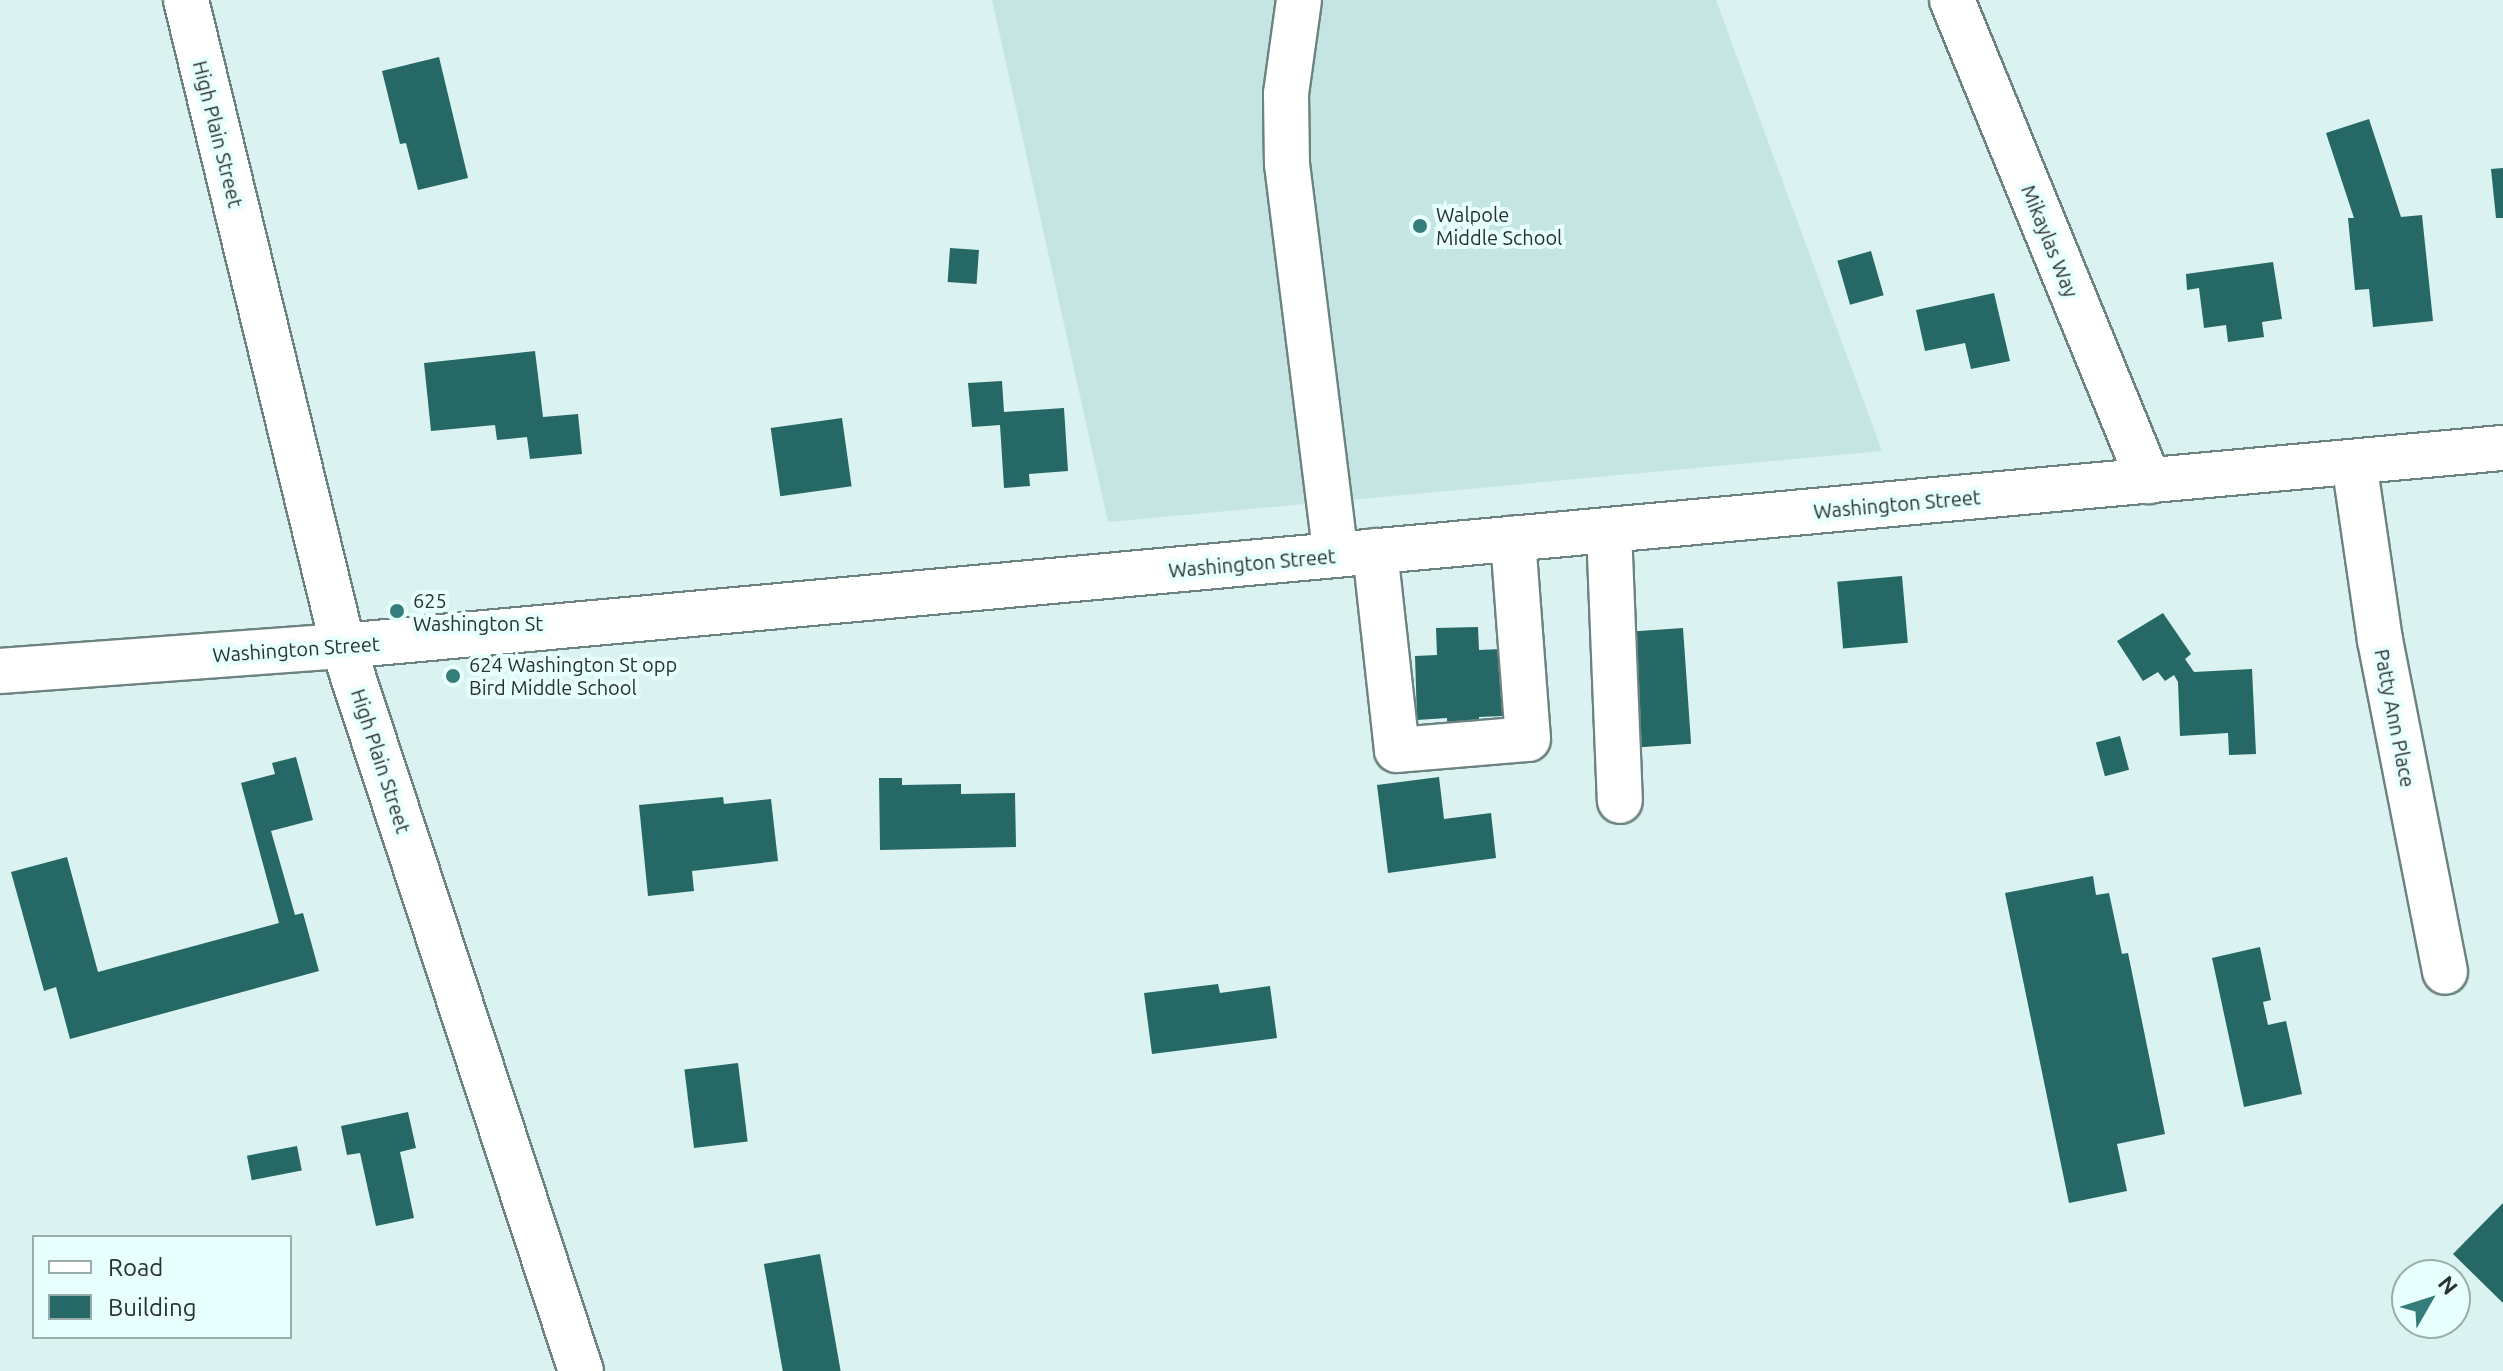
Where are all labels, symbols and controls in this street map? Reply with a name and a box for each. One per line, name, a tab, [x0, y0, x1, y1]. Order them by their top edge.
street label: High Plain Street	[188, 58, 248, 210]
street label: Mikaylas Way	[2017, 181, 2083, 301]
place label: Walpole Middle School	[1436, 202, 1562, 249]
marker: Walpole Middle School	[1411, 217, 1429, 235]
street label: Washington Street	[1812, 485, 1982, 523]
street label: Washington Street	[1167, 544, 1337, 582]
place label: 625 Washington St	[413, 588, 543, 635]
marker: 625 Washington St	[388, 602, 406, 620]
street label: Washington Street	[212, 631, 380, 667]
street label: Patty Ann Place	[2370, 647, 2420, 789]
place label: 624 Washington St opp Bird Middle School	[469, 652, 677, 699]
marker: 624 Washington St opp Bird Middle School	[444, 667, 462, 685]
street label: High Plain Street	[346, 686, 416, 836]
legend	[32, 1235, 292, 1339]
text: Road	[108, 1254, 163, 1281]
north arrow	[2391, 1259, 2471, 1339]
text: N	[2434, 1271, 2463, 1299]
text: Building	[108, 1294, 196, 1321]

